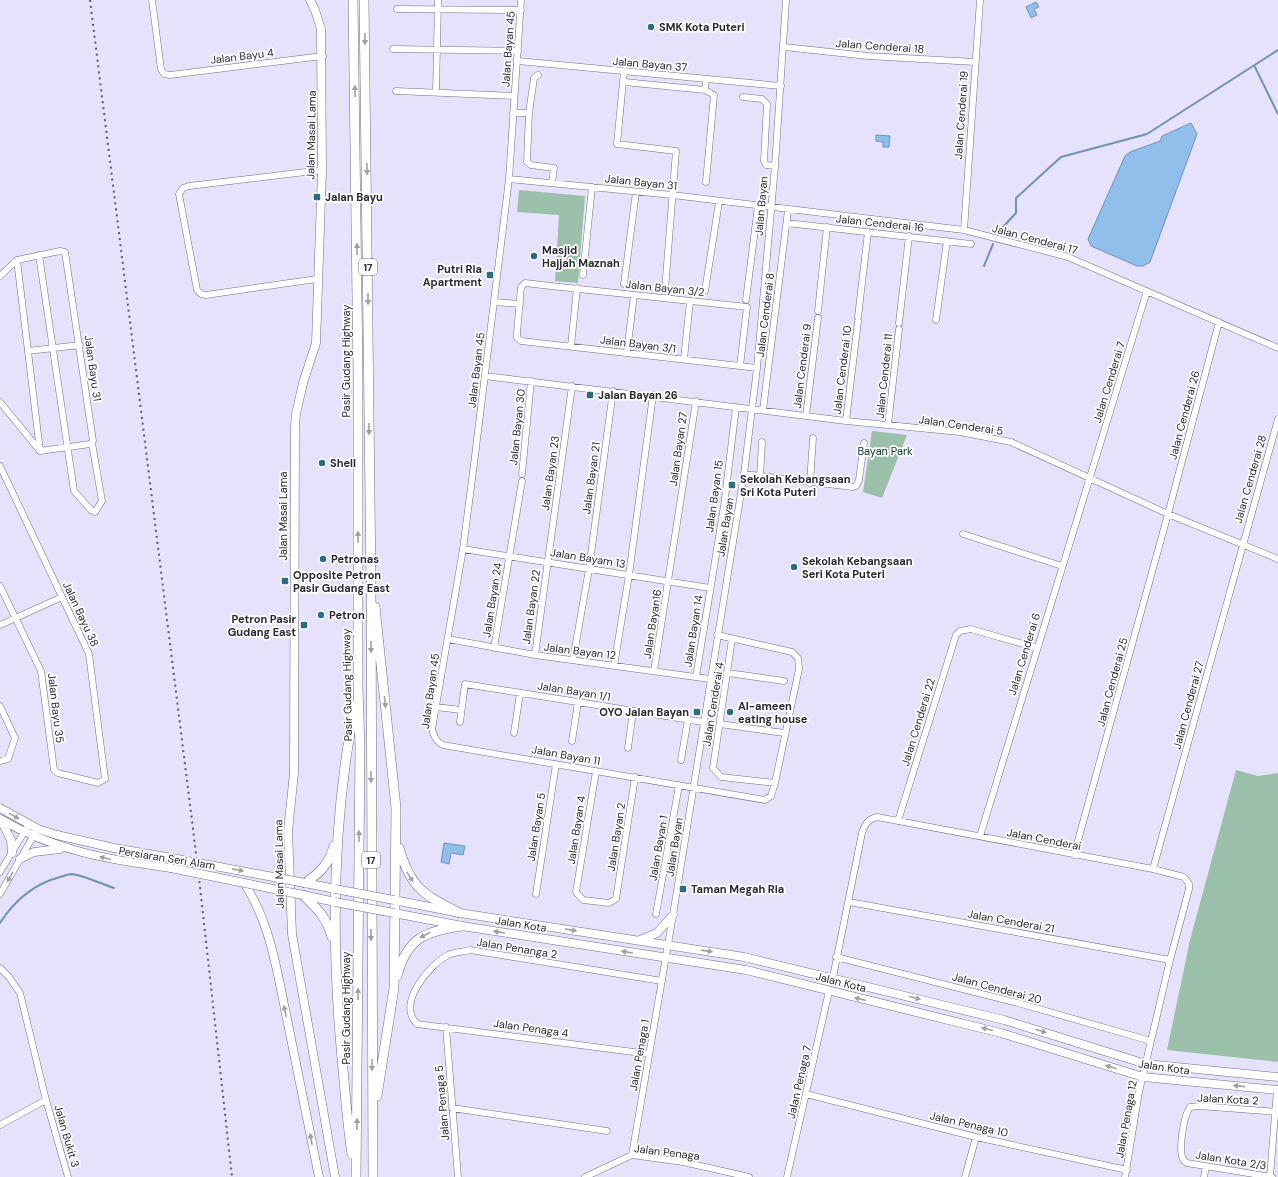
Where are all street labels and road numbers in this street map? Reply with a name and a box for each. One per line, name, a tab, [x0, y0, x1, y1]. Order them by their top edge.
street label: Jalan Bayan 45	[498, 10, 518, 87]
street label: Jalan Cenderai 18	[835, 36, 925, 56]
street label: Jalan Bayu 4	[210, 45, 275, 67]
street label: Jalan Bayan 37	[612, 54, 688, 74]
street label: Jalan Cenderai 19	[951, 70, 971, 160]
street label: Jalan Masai Lama	[303, 90, 319, 180]
street label: Jalan Bayan 31	[604, 171, 678, 193]
street label: Jalan Bayan	[751, 176, 771, 236]
street label: Jalan Cenderai 16	[835, 211, 925, 235]
street label: Jalan Cenderai 17	[991, 221, 1079, 257]
road number: 17	[359, 259, 377, 275]
street label: Jalan Cenderai 8	[753, 272, 777, 358]
street label: Jalan Bayan 3/2	[625, 277, 705, 299]
street label: Pasir Gudang Highway	[339, 305, 353, 417]
street label: Jalan Cenderai 9	[790, 323, 814, 409]
street label: Jalan Cenderai 10	[830, 325, 854, 415]
street label: Jalan Bayan 45	[464, 331, 488, 409]
street label: Jalan Bayan 3/1	[599, 332, 677, 356]
street label: Jalan Cenderai 11	[873, 333, 895, 419]
street label: Jalan Bayu 31	[81, 334, 105, 402]
street label: Jalan Cenderai 7	[1090, 340, 1128, 424]
street label: Jalan Cenderai 26	[1165, 369, 1203, 461]
street label: Jalan Bayan 30	[506, 388, 528, 466]
street label: Jalan Bayan 27	[666, 411, 690, 487]
street label: Jalan Cenderai 5	[918, 412, 1004, 438]
street label: Jalan Cenderai 28	[1231, 433, 1269, 525]
street label: Jalan Bayan 23	[538, 435, 562, 511]
street label: Jalan Bayan 21	[579, 441, 603, 515]
street label: Jalan Bayan 15	[702, 459, 726, 533]
street label: Jalan Masai Lama	[276, 471, 290, 561]
street label: Jalan Bayan	[714, 496, 736, 558]
street label: Jalan Bayam 13	[549, 545, 627, 571]
street label: Jalan Bayan 24	[479, 561, 505, 638]
street label: Jalan Bayan 22	[519, 569, 543, 645]
street label: Jalan Bayu 38	[60, 579, 102, 649]
street label: Jalan Bayan16	[640, 588, 664, 660]
street label: Jalan Bayan 14	[680, 594, 706, 668]
street label: Jalan Cenderai 6	[1005, 611, 1043, 697]
street label: Pasir Gudang Highway	[339, 628, 355, 742]
street label: Jalan Cenderai 25	[1093, 636, 1131, 728]
street label: Jalan Bayan 12	[543, 640, 617, 662]
street label: Jalan Bayan 45	[418, 652, 442, 730]
street label: Jalan Cenderai 27	[1170, 659, 1206, 750]
street label: Jalan Cenderai 4	[699, 661, 727, 747]
street label: Jalan Bayu 35	[45, 672, 67, 744]
street label: Jalan Cenderai 22	[898, 676, 938, 768]
street label: Jalan Bayan 1/1	[536, 678, 612, 704]
street label: Jalan Bayan 11	[531, 742, 601, 768]
street label: Jalan Bayan 5	[524, 791, 548, 862]
street label: Jalan Bayan 4	[564, 794, 588, 865]
street label: Jalan Bayan 2	[604, 802, 628, 872]
street label: Jalan Bayan 1	[645, 814, 671, 882]
street label: Jalan Bayan	[662, 816, 686, 878]
street label: Jalan Masai Lama	[271, 819, 287, 909]
street label: Jalan Cenderai	[1006, 825, 1082, 853]
street label: Persiaran Seri Alam	[118, 843, 217, 873]
road number: 17	[362, 852, 380, 868]
street label: Jalan Cenderai 21	[966, 906, 1056, 936]
street label: Jalan Kota	[494, 913, 548, 935]
street label: Jalan Penanga 2	[476, 935, 558, 961]
street label: Pasir Gudang Highway	[339, 952, 353, 1064]
street label: Jalan Kota	[814, 969, 868, 995]
street label: Jalan Cenderai 20	[951, 969, 1043, 1007]
street label: Jalan Penaga 4	[493, 1016, 570, 1040]
street label: Jalan Penaga 1	[626, 1018, 652, 1092]
street label: Jalan Penaga 7	[784, 1044, 814, 1120]
street label: Jalan Kota	[1137, 1056, 1191, 1078]
street label: Jalan Penaga 5	[432, 1064, 452, 1141]
street label: Jalan Penaga 12	[1112, 1079, 1140, 1159]
street label: Jalan Kota 2	[1197, 1090, 1259, 1108]
street label: Jalan Bukit 3	[51, 1103, 83, 1169]
street label: Jalan Penaga 10	[929, 1108, 1009, 1140]
street label: Jalan Penaga	[633, 1141, 701, 1163]
street label: Jalan Kota 2/3	[1195, 1147, 1267, 1173]

